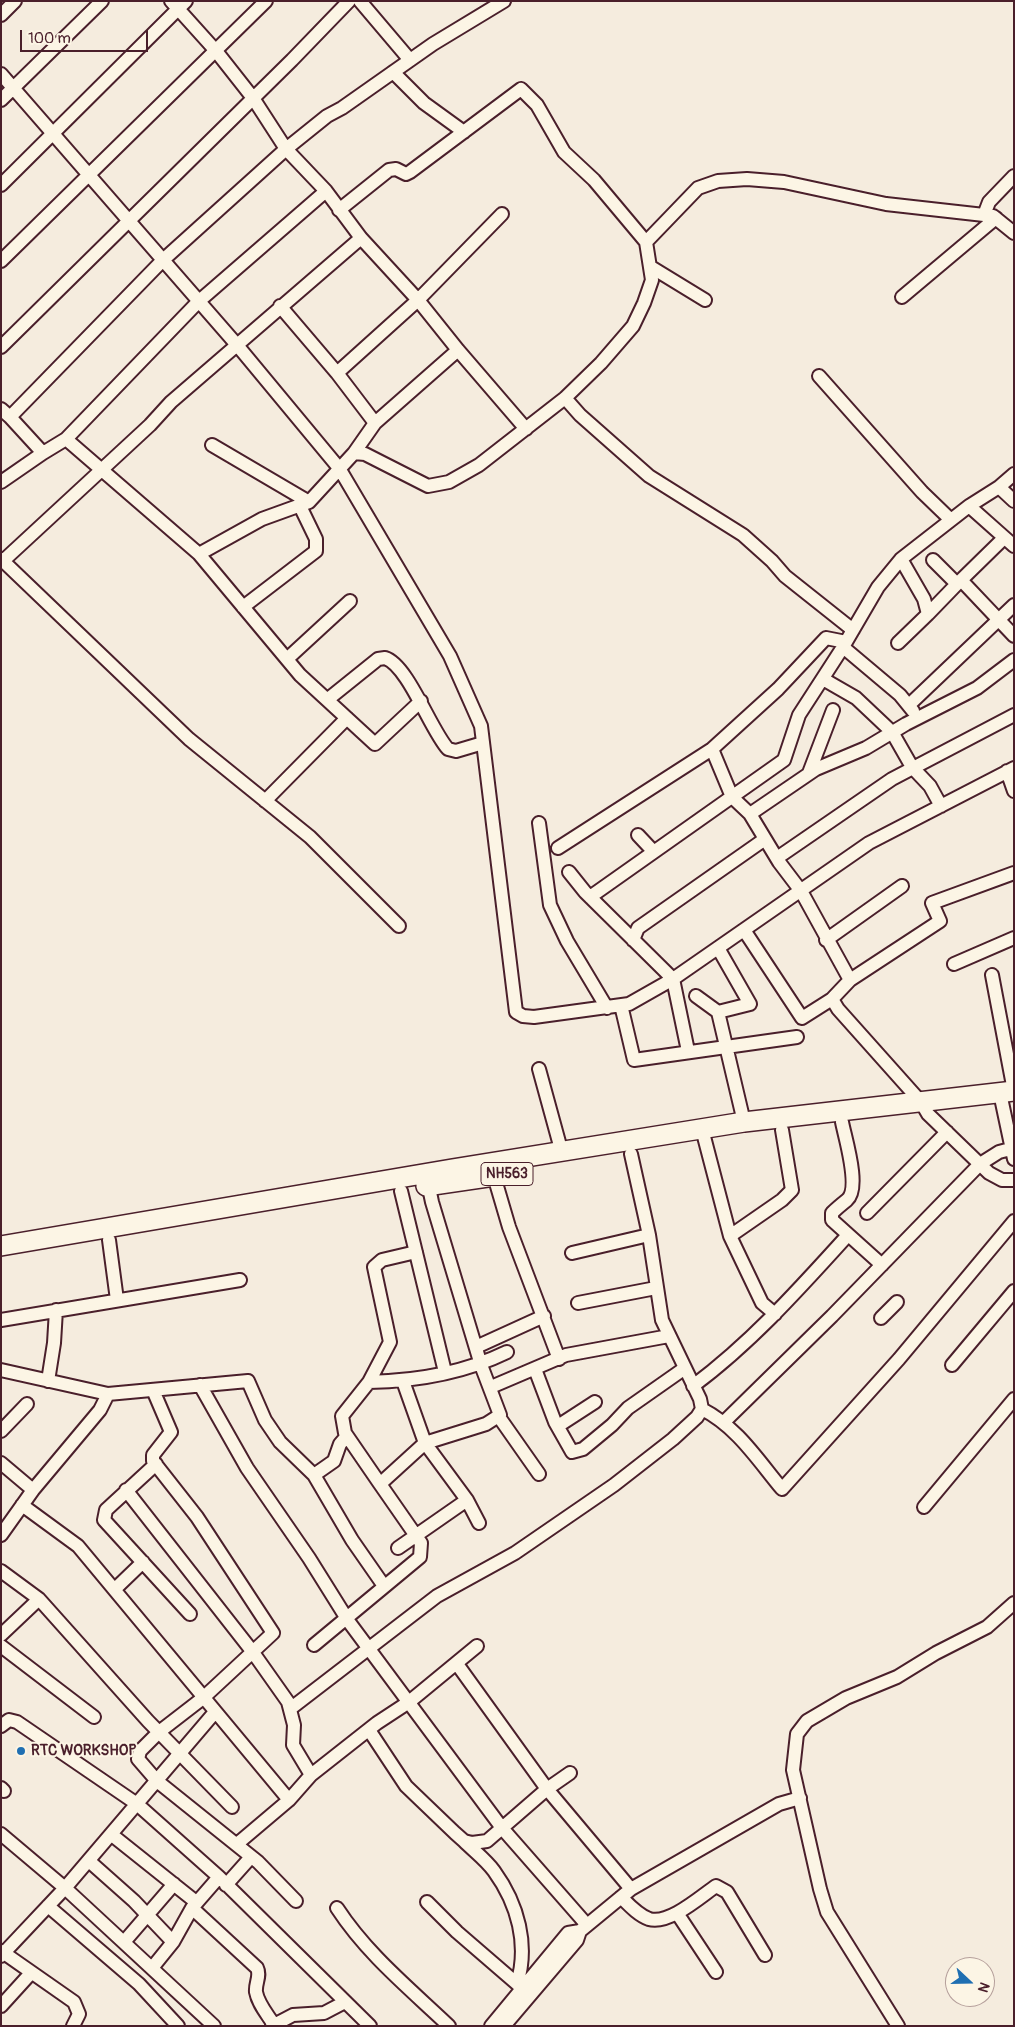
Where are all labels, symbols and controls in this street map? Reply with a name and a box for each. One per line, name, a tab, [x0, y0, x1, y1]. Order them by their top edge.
scale bar	[22, 20, 150, 52]
text: 100 m	[28, 29, 71, 48]
road number: NH563	[481, 1162, 533, 1186]
place label: RTC WORKSHOP	[31, 1742, 137, 1760]
marker: RTC WORKSHOP	[15, 1745, 27, 1757]
north arrow	[945, 1957, 995, 2007]
text: N	[974, 1980, 993, 1995]

